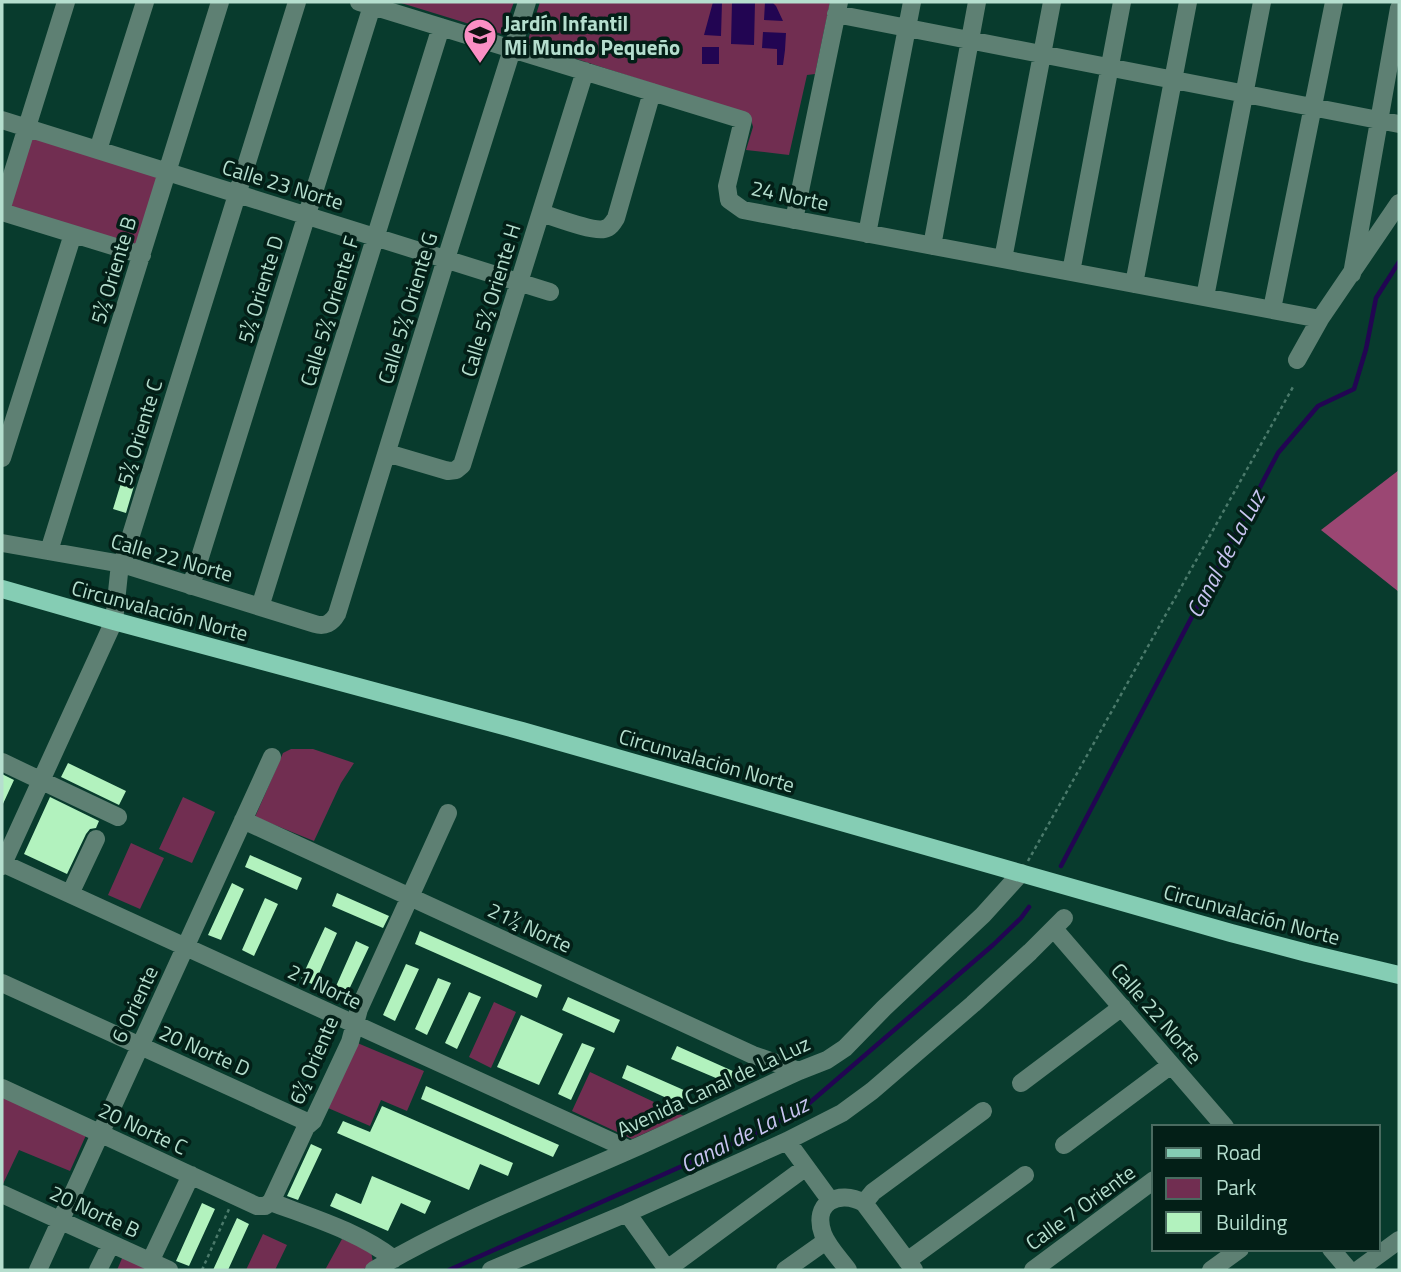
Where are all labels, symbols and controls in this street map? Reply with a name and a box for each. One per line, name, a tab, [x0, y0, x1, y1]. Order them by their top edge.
place label: Jardín Infantil Mi Mundo Pequeño	[504, 7, 680, 63]
school or university icon: Jardín Infantil Mi Mundo Pequeño	[461, 16, 499, 65]
street label: Calle 23 Norte	[218, 150, 348, 218]
street label: 24 Norte	[748, 171, 832, 219]
street label: 5½ Oriente B	[82, 212, 144, 328]
street label: Calle 5½ Oriente H	[452, 219, 528, 381]
street label: Calle 5½ Oriente G	[369, 228, 445, 388]
street label: 5½ Oriente D	[228, 231, 292, 347]
street label: Calle 5½ Oriente F	[291, 232, 367, 390]
street label: 5½ Oriente C	[108, 375, 170, 489]
water label: Canal de La Luz	[1177, 482, 1274, 624]
street label: Calle 22 Norte	[107, 524, 237, 590]
street label: Circunvalación Norte	[68, 571, 252, 649]
street label: Circunvalación Norte	[615, 720, 799, 800]
street label: Circunvalación Norte	[1160, 875, 1344, 953]
street label: 21½ Norte	[483, 894, 577, 960]
street label: 21 Norte	[283, 955, 367, 1017]
street label: Calle 22 Norte	[1104, 955, 1210, 1071]
street label: 6 Oriente	[102, 960, 166, 1048]
street label: 6½ Oriente	[280, 1011, 346, 1109]
street label: 20 Norte D	[154, 1016, 256, 1084]
street label: Avenida Canal de La Luz	[612, 1030, 814, 1142]
water label: Canal de La Luz	[675, 1090, 813, 1178]
street label: 20 Norte C	[93, 1094, 193, 1162]
legend	[1152, 1125, 1380, 1251]
text: Road	[1216, 1136, 1261, 1168]
street label: Calle 7 Oriente	[1019, 1156, 1141, 1258]
text: Park	[1216, 1171, 1256, 1203]
street label: 20 Norte B	[45, 1176, 145, 1246]
text: Building	[1216, 1206, 1288, 1238]

